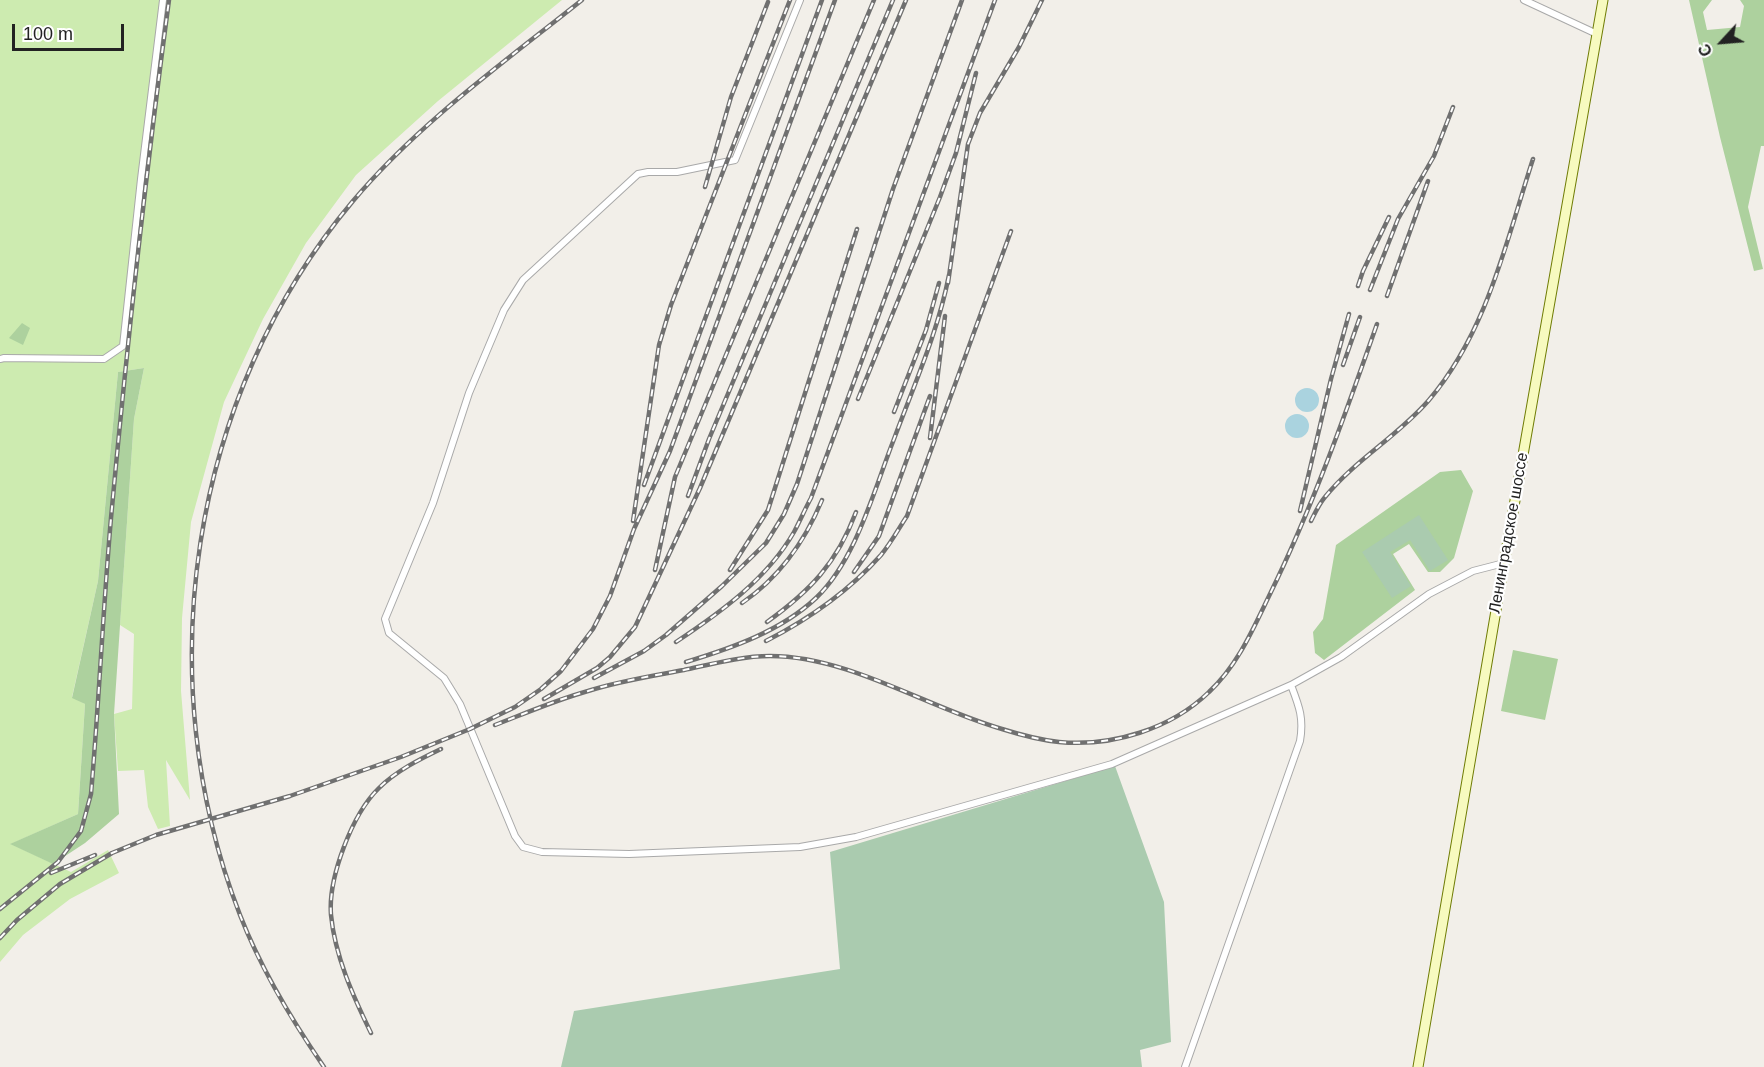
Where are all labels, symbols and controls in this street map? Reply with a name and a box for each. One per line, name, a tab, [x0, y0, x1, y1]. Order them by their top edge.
scale bar	[15, 12, 128, 50]
north arrow	[1692, 12, 1752, 72]
text: 100 m	[23, 24, 73, 44]
text: С	[1695, 41, 1716, 59]
street label: Ленинградское шоссе	[1485, 451, 1533, 615]

